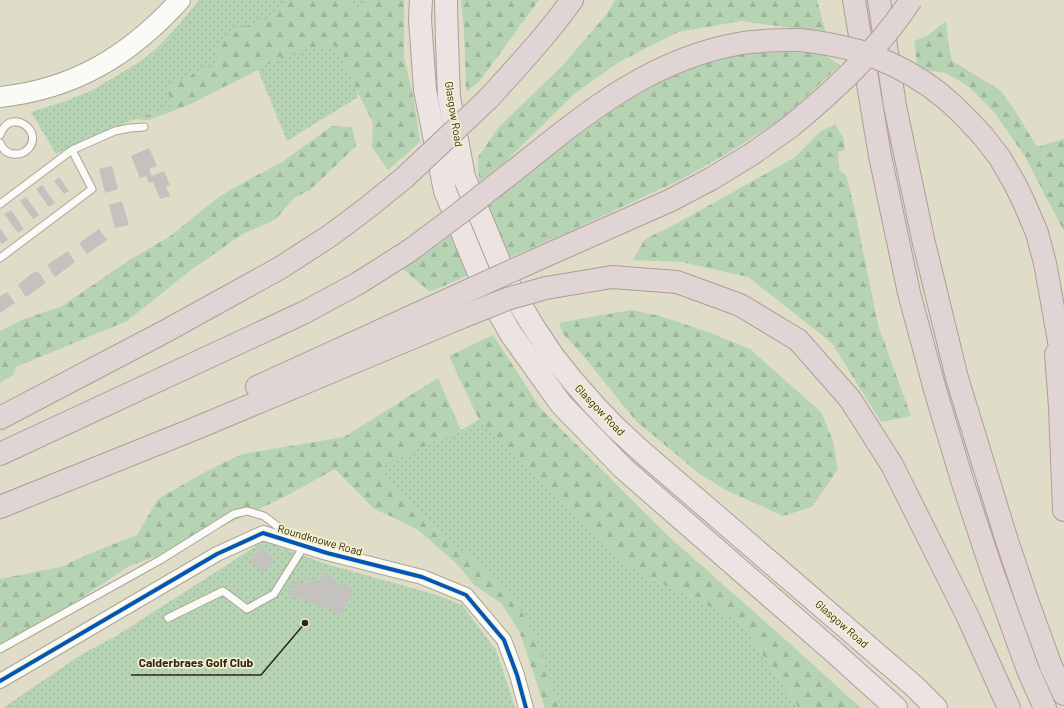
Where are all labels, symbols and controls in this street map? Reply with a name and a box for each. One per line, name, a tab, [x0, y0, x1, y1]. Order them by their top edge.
street label: Glasgow Road	[443, 80, 466, 148]
street label: Glasgow Road	[573, 381, 628, 438]
street label: Roundknowe Road	[276, 521, 364, 558]
street label: Glasgow Road	[813, 597, 872, 650]
callout: Calderbraes Golf Club	[131, 651, 261, 675]
text: Calderbraes Golf Club	[139, 655, 253, 669]

